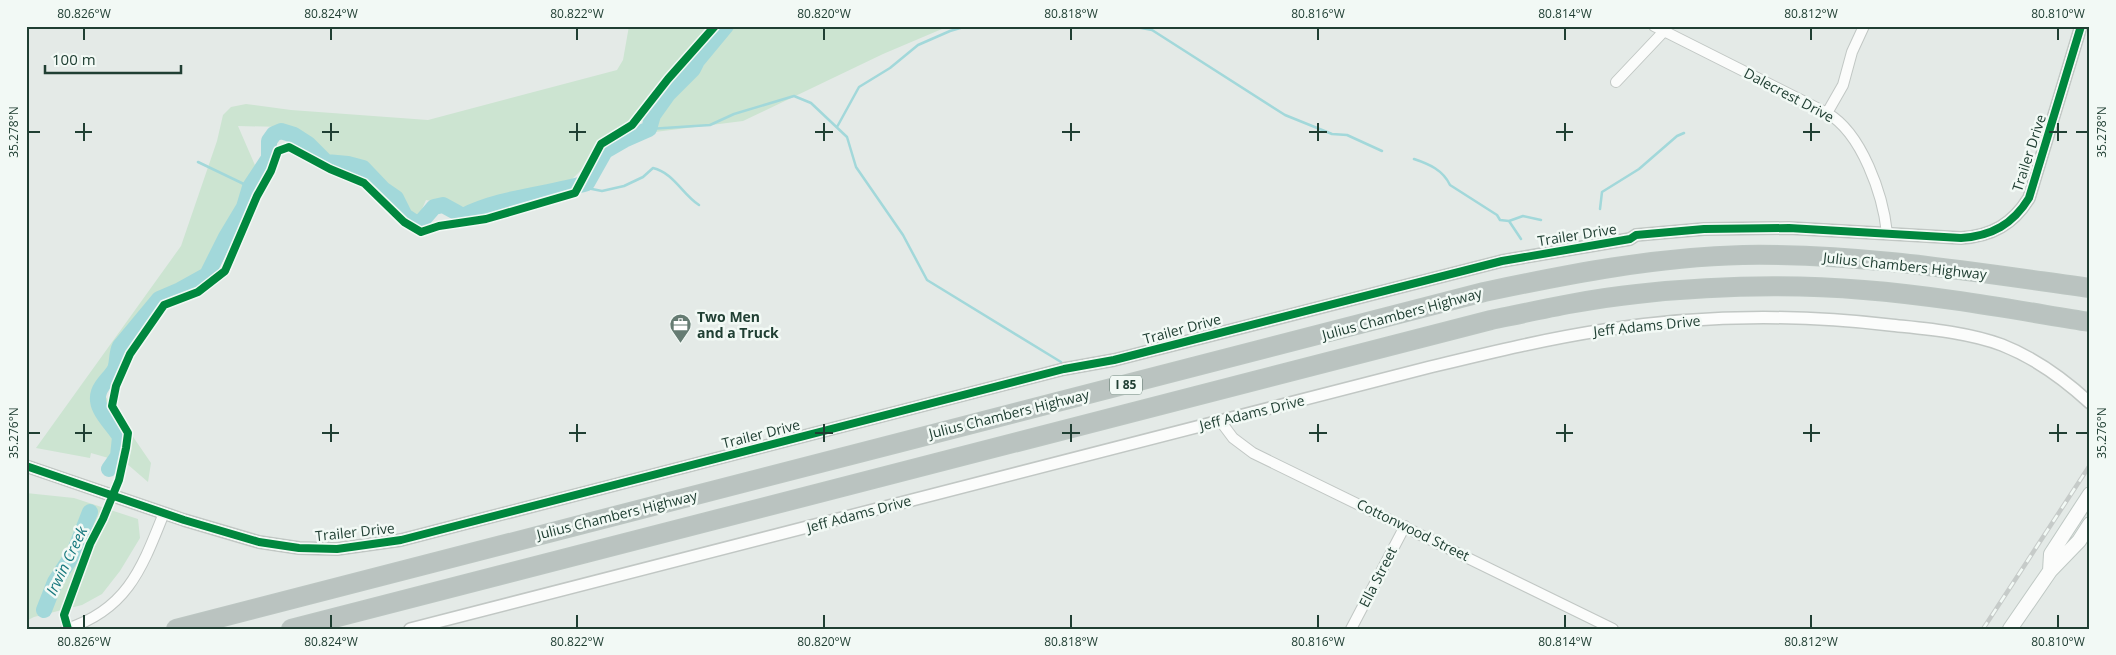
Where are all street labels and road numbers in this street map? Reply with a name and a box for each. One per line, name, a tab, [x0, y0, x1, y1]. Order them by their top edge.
street label: Dalecrest Drive	[1741, 63, 1838, 126]
street label: Trailer Drive	[2007, 112, 2050, 194]
street label: Trailer Drive	[1536, 219, 1618, 250]
street label: Julius Chambers Highway	[1820, 247, 1989, 284]
street label: Julius Chambers Highway	[1318, 283, 1485, 345]
street label: Trailer Drive	[1141, 309, 1223, 348]
street label: Jeff Adams Drive	[1591, 310, 1701, 341]
road number: I 85	[1110, 376, 1142, 394]
street label: Julius Chambers Highway	[925, 384, 1092, 443]
street label: Jeff Adams Drive	[1196, 390, 1306, 435]
street label: Trailer Drive	[720, 415, 802, 452]
street label: Julius Chambers Highway	[533, 485, 700, 544]
street label: Jeff Adams Drive	[803, 490, 913, 537]
street label: Cottonwood Street	[1354, 494, 1473, 565]
street label: Trailer Drive	[314, 518, 396, 545]
street label: Ella Street	[1354, 543, 1401, 610]

